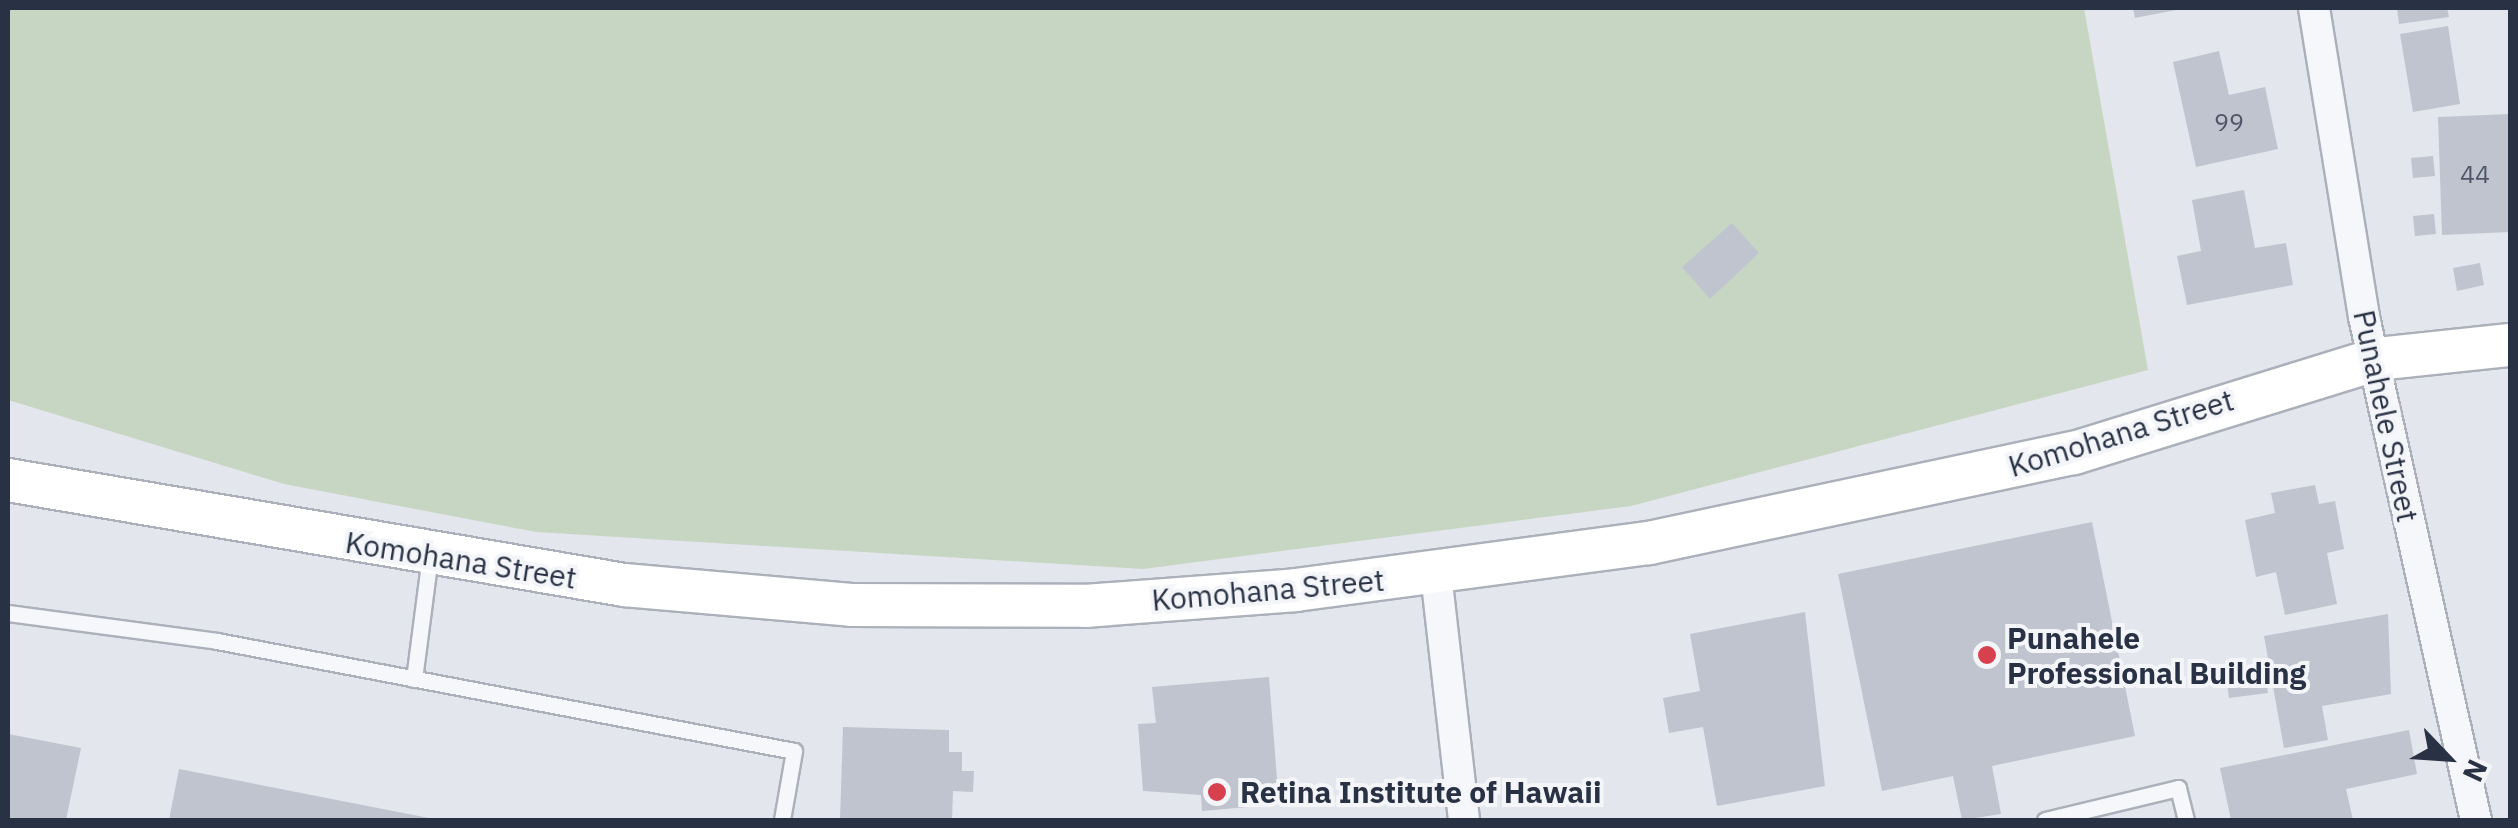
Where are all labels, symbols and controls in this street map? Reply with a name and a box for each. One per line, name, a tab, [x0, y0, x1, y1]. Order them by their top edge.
house number: 99	[2214, 107, 2244, 137]
house number: 44	[2460, 159, 2490, 189]
street label: Punahele Street	[2346, 307, 2426, 525]
street label: Komohana Street	[2004, 382, 2238, 484]
street label: Komohana Street	[343, 524, 579, 596]
street label: Komohana Street	[1150, 562, 1386, 618]
place label: Punahele Professional Building	[2007, 620, 2306, 690]
marker: Punahele Professional Building	[1976, 644, 1998, 666]
north arrow	[2398, 708, 2498, 808]
text: N	[2455, 754, 2497, 788]
place label: Retina Institute of Hawaii	[1240, 774, 1601, 810]
marker: Retina Institute of Hawaii	[1204, 779, 1230, 805]

